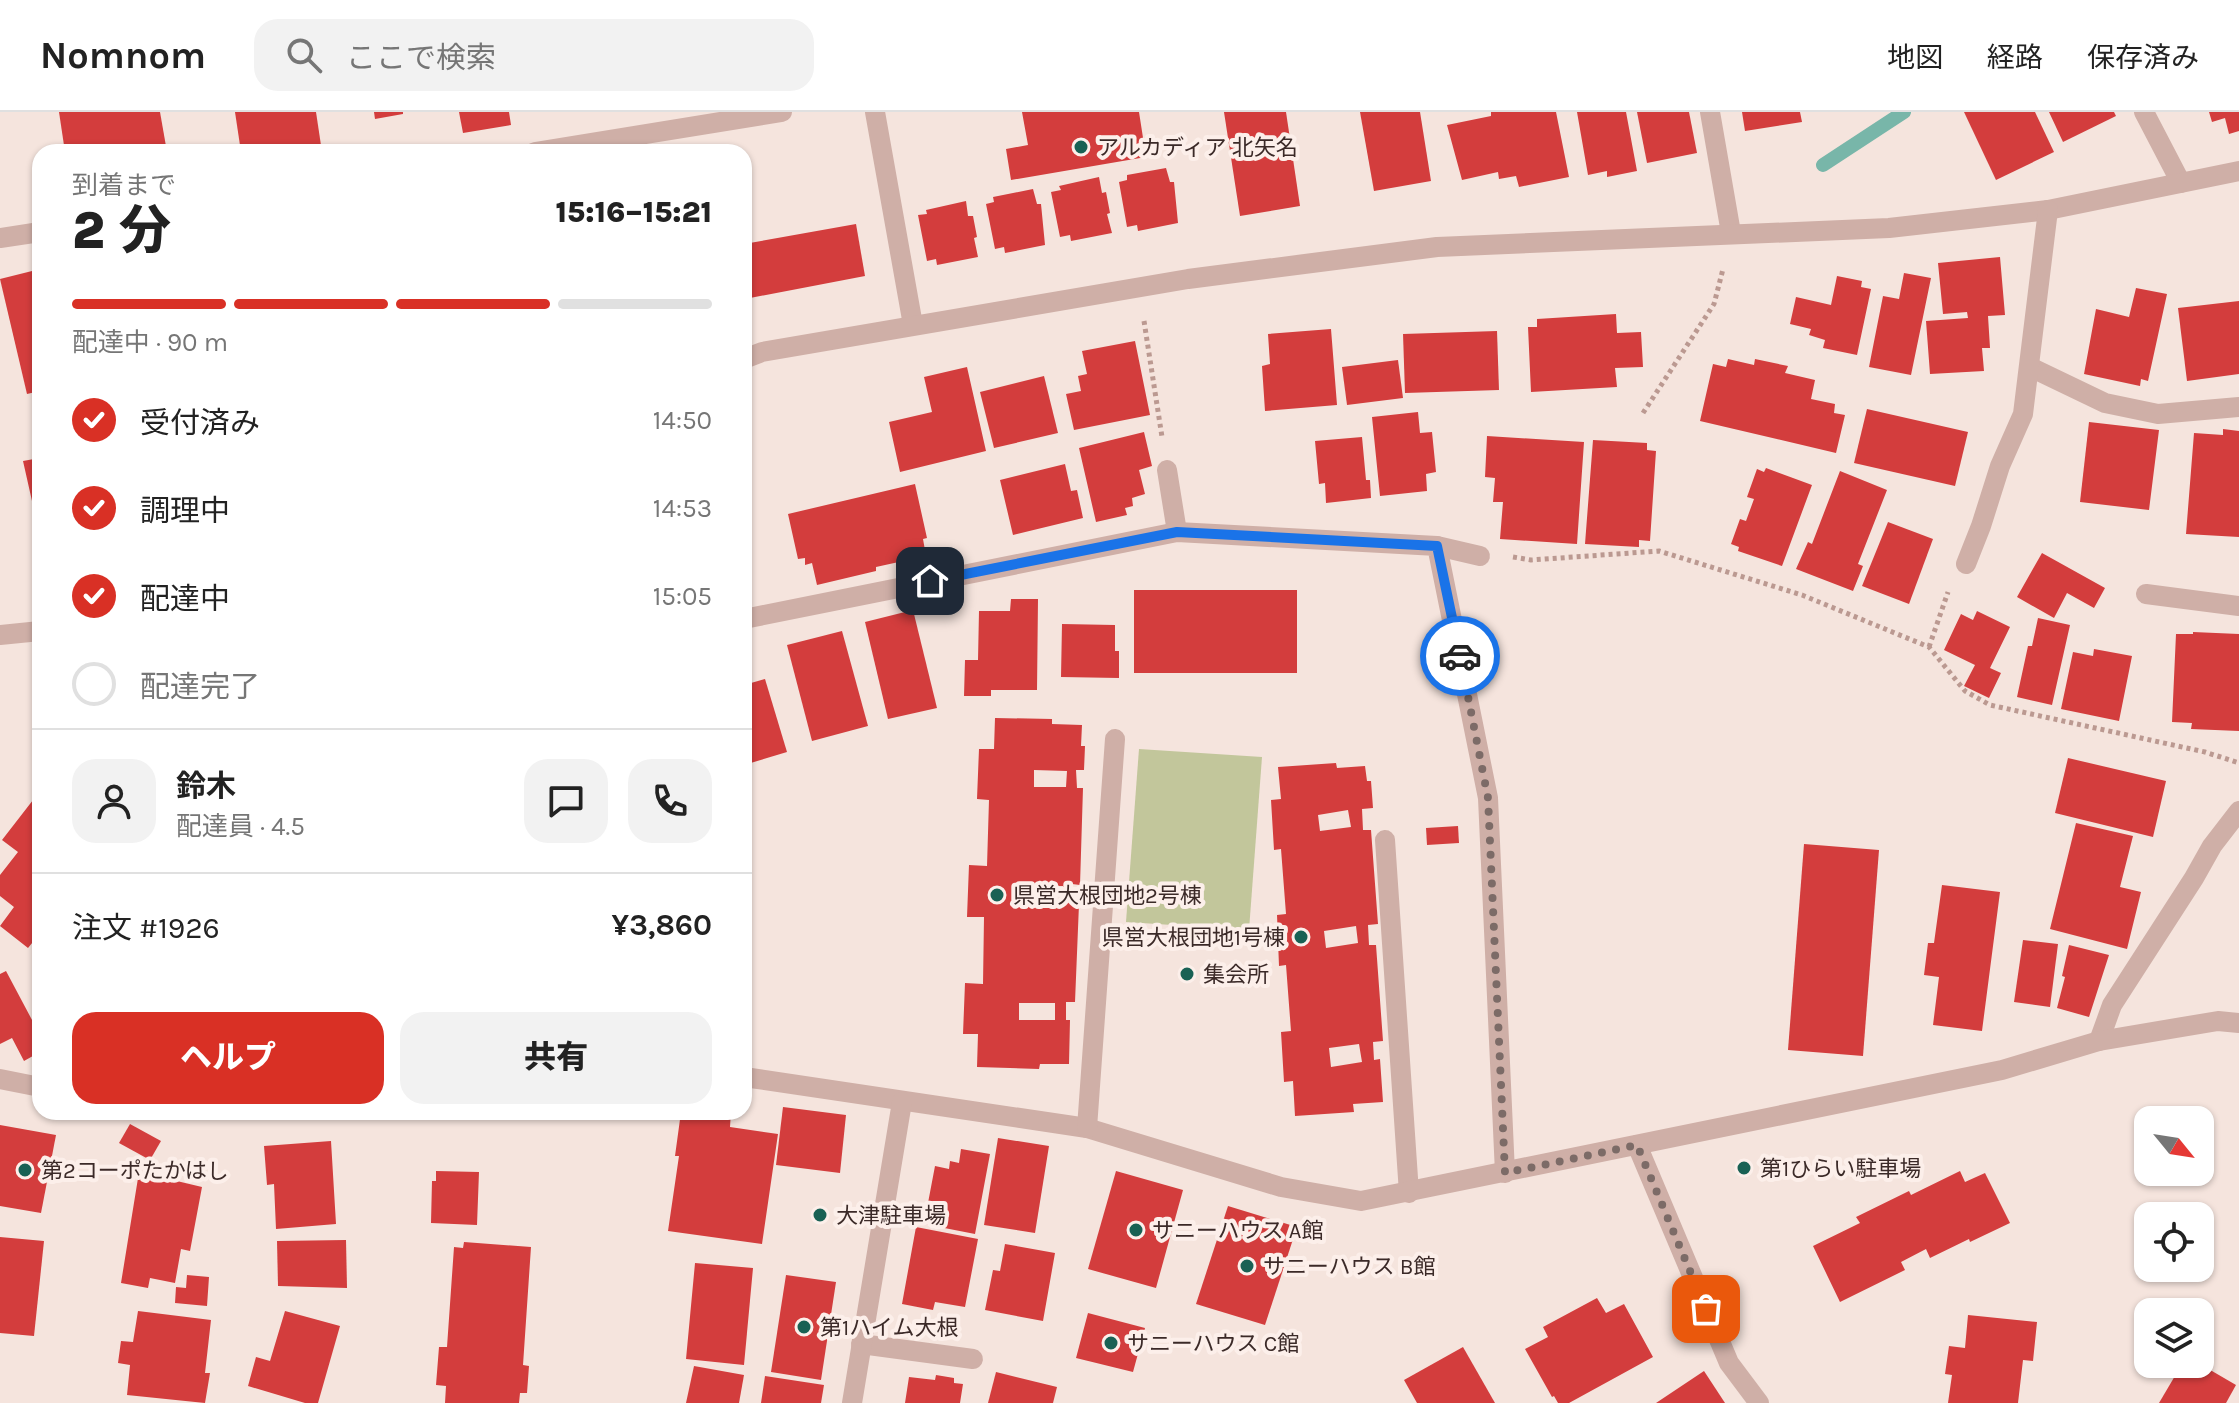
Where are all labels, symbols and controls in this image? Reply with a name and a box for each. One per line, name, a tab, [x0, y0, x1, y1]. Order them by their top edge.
search box	[254, 19, 814, 91]
text: Nomnom	[40, 33, 206, 78]
icon: search	[282, 33, 326, 77]
text: ここで検索	[346, 40, 496, 76]
text: 地図	[1887, 41, 1943, 74]
text: 経路	[1987, 41, 2043, 74]
text: 保存済み	[2087, 41, 2199, 74]
place label: アルカディア 北矢名	[1097, 135, 1298, 161]
marker: アルカディア 北矢名	[1072, 138, 1090, 156]
text: 到着まで	[72, 170, 176, 201]
text: 15:16–15:21	[556, 194, 712, 230]
text: 2 分	[72, 200, 171, 261]
text: 配達中 · 90 m	[72, 327, 228, 358]
icon: check	[72, 398, 116, 442]
text: 受付済み	[140, 405, 260, 441]
text: 14:50	[653, 405, 712, 436]
icon: check	[72, 486, 116, 530]
text: 調理中	[140, 493, 230, 529]
text: 14:53	[653, 493, 712, 524]
pin	[896, 547, 964, 615]
icon: home	[908, 559, 952, 603]
icon: check	[72, 574, 116, 618]
text: 配達中	[140, 581, 230, 617]
text: 15:05	[653, 581, 712, 612]
courier	[1420, 616, 1500, 696]
icon: car	[1438, 634, 1482, 678]
text: 配達完了	[140, 669, 260, 705]
button: person	[72, 759, 156, 843]
button: chat	[524, 759, 608, 843]
button: phone	[628, 759, 712, 843]
text: 鈴木	[176, 768, 236, 804]
text: 配達員 · 4.5	[176, 811, 305, 842]
place label: 県営大根団地2号棟	[1013, 883, 1202, 909]
marker: 県営大根団地2号棟	[988, 886, 1006, 904]
text: ¥3,860	[612, 907, 712, 943]
text: 注文 #1926	[72, 910, 220, 946]
place label: 県営大根団地1号棟	[1102, 925, 1285, 951]
marker: 県営大根団地1号棟	[1292, 928, 1310, 946]
place label: 集会所	[1203, 962, 1269, 988]
marker: 集会所	[1178, 965, 1196, 983]
button: ヘルプ	[72, 1012, 384, 1104]
button: 共有	[400, 1012, 712, 1104]
north arrow	[2134, 1106, 2214, 1186]
map controls	[2134, 1106, 2214, 1378]
place label: 第1ひらい駐車場	[1760, 1156, 1921, 1182]
place label: 第2コーポたかはし	[41, 1158, 229, 1184]
marker: 第1ひらい駐車場	[1735, 1159, 1753, 1177]
marker: 第2コーポたかはし	[16, 1161, 34, 1179]
button: locate	[2134, 1202, 2214, 1282]
place label: 大津駐車場	[836, 1203, 946, 1229]
marker: 大津駐車場	[811, 1206, 829, 1224]
place label: サニーハウス A館	[1152, 1218, 1323, 1244]
marker: サニーハウス A館	[1127, 1221, 1145, 1239]
place label: サニーハウス B館	[1263, 1254, 1435, 1280]
marker: サニーハウス B館	[1238, 1257, 1256, 1275]
pin	[1672, 1275, 1740, 1343]
icon: bag	[1684, 1287, 1728, 1331]
button: layers	[2134, 1298, 2214, 1378]
place label: 第1ハイム大根	[820, 1315, 958, 1341]
marker: 第1ハイム大根	[795, 1318, 813, 1336]
place label: サニーハウス C館	[1127, 1331, 1299, 1357]
marker: サニーハウス C館	[1102, 1334, 1120, 1352]

